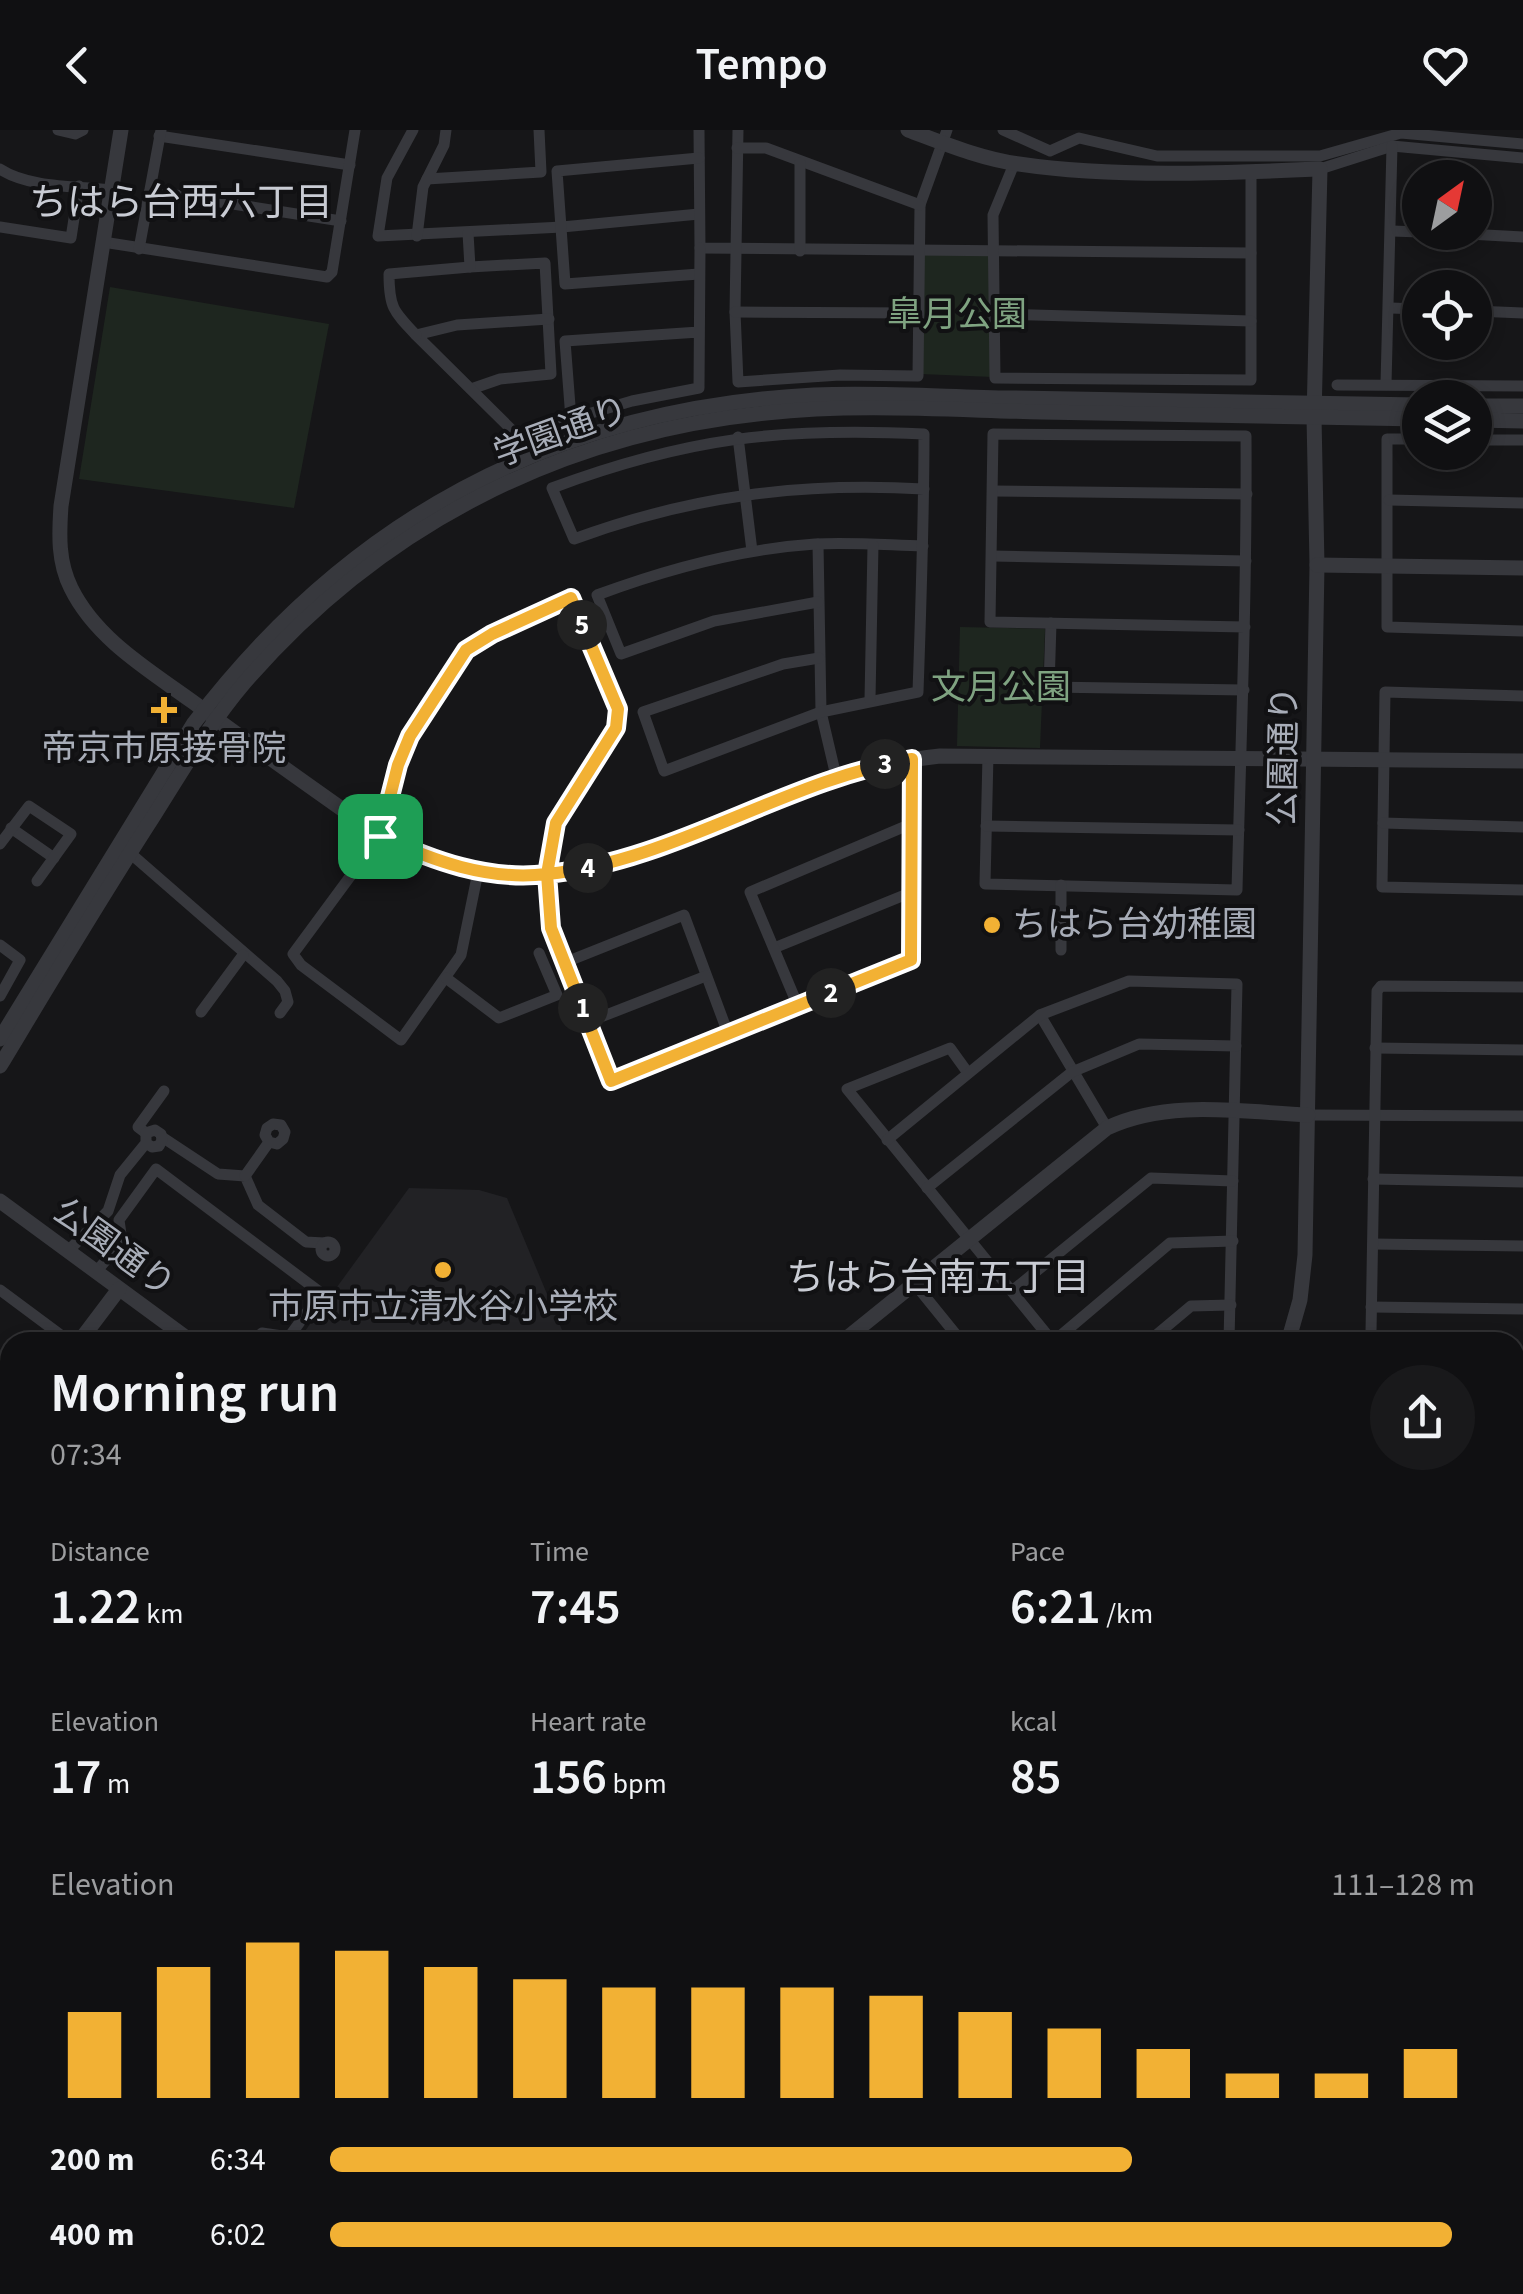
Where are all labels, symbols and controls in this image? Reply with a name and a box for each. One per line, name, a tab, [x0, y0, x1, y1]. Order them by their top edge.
text: Tempo	[695, 33, 828, 97]
icon: back	[50, 38, 105, 93]
icon: heart	[1418, 38, 1473, 93]
north arrow	[1402, 160, 1492, 250]
map controls	[1402, 160, 1492, 470]
district label: ちはら台西六丁目	[29, 176, 333, 230]
button: locate	[1402, 270, 1492, 360]
park label: 皐月公園	[887, 290, 1027, 340]
button: layers	[1402, 380, 1492, 470]
street label: 学園通り	[487, 385, 635, 479]
pin: 5	[557, 600, 607, 650]
text: 5	[575, 605, 589, 645]
park label: 文月公園	[931, 663, 1071, 713]
street label: 公園通り	[1258, 686, 1310, 826]
marker: 帝京市原接骨院	[151, 697, 177, 723]
place label: 帝京市原接骨院	[41, 724, 287, 774]
pin: 3	[860, 739, 910, 789]
text: 3	[878, 744, 892, 784]
pin	[338, 794, 423, 879]
icon: arrive	[353, 809, 408, 864]
pin: 4	[563, 843, 613, 893]
text: 4	[581, 848, 595, 888]
place label: ちはら台幼稚園	[1012, 900, 1257, 950]
marker: ちはら台幼稚園	[981, 914, 1003, 936]
pin: 2	[806, 968, 856, 1018]
text: 2	[824, 973, 838, 1013]
pin: 1	[558, 983, 608, 1033]
text: 1	[576, 988, 590, 1028]
street label: 公園通り	[43, 1187, 185, 1309]
district label: ちはら台南五丁目	[786, 1251, 1090, 1305]
marker: 市原市立清水谷小学校	[432, 1259, 454, 1281]
place label: 市原市立清水谷小学校	[268, 1282, 618, 1332]
text: Morning run	[50, 1355, 339, 1433]
button: share	[1370, 1365, 1475, 1470]
text: 07:34	[50, 1432, 122, 1478]
text: Distance	[50, 1532, 150, 1572]
text: Time	[530, 1532, 589, 1572]
text: Pace	[1010, 1532, 1065, 1572]
text: 1.22	[50, 1572, 141, 1643]
text: 7:45	[530, 1572, 621, 1643]
text: 6:21	[1010, 1572, 1101, 1643]
text: km	[141, 1594, 183, 1634]
text: /km	[1101, 1594, 1153, 1634]
text: Elevation	[50, 1702, 159, 1742]
text: Heart rate	[530, 1702, 646, 1742]
text: kcal	[1010, 1702, 1057, 1742]
text: 17	[50, 1742, 101, 1813]
text: 156	[530, 1742, 607, 1813]
text: 85	[1010, 1742, 1061, 1813]
text: m	[101, 1764, 130, 1804]
text: bpm	[607, 1764, 667, 1804]
text: Elevation	[50, 1862, 175, 1908]
text: 111–128 m	[1331, 1862, 1475, 1908]
text: 200 m	[50, 2137, 135, 2183]
text: 6:34	[210, 2137, 266, 2183]
text: 400 m	[50, 2212, 135, 2258]
text: 6:02	[210, 2212, 266, 2258]

